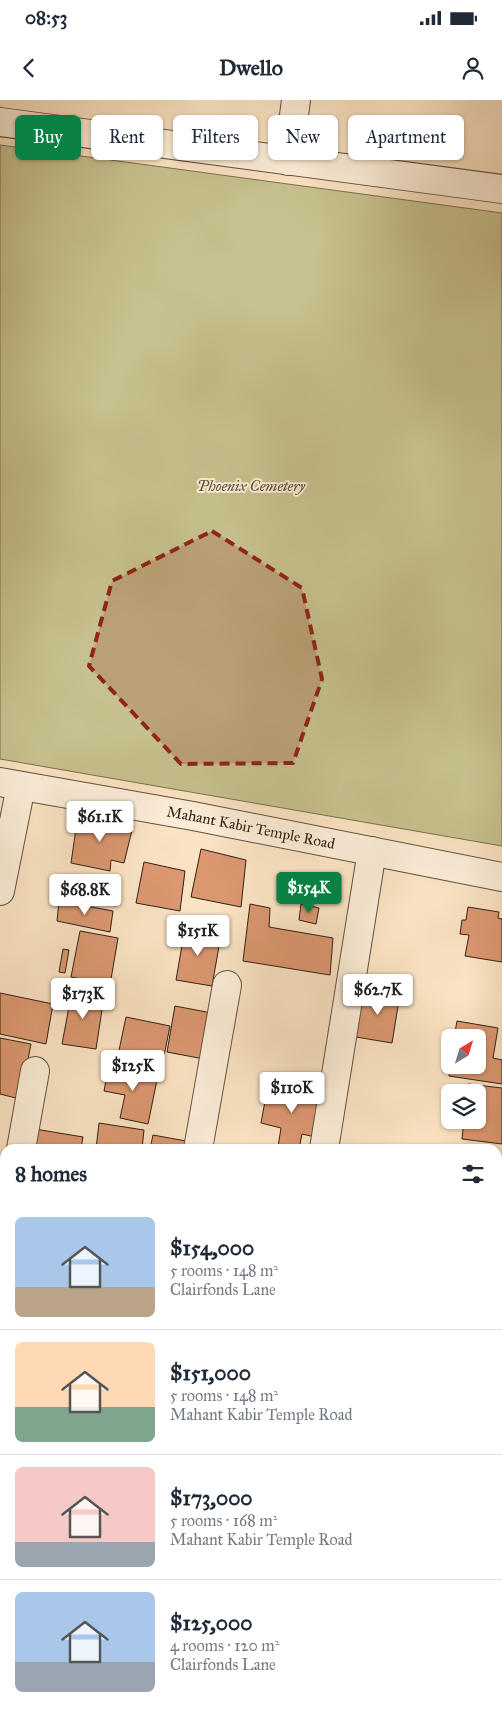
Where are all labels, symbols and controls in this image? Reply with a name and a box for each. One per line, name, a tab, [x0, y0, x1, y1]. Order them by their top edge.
text: 08:53	[25, 6, 67, 29]
icon: back	[15, 54, 43, 82]
text: Dwello	[219, 54, 283, 81]
icon: person	[459, 54, 487, 82]
chip: Buy	[15, 115, 81, 160]
chip: Rent	[91, 115, 163, 160]
chip: Filters	[173, 115, 258, 160]
chip: New	[268, 115, 338, 160]
chip: Apartment	[348, 115, 464, 160]
park label: Phoenix Cemetery	[197, 477, 306, 495]
pin: $61.1K	[59, 800, 141, 843]
street label: Mahant Kabir Temple Road	[165, 803, 337, 853]
text: $61.1K	[77, 807, 123, 826]
pin: $154K	[274, 872, 344, 914]
pin: $68.8K	[44, 874, 126, 916]
text: $154K	[287, 878, 331, 897]
text: $68.8K	[60, 880, 110, 899]
pin: $151K	[163, 914, 233, 957]
text: $151K	[178, 921, 218, 940]
pin: $62.7K	[337, 974, 419, 1016]
pin: $173K	[48, 978, 118, 1020]
text: $62.7K	[354, 980, 402, 999]
text: $173K	[62, 984, 104, 1003]
north arrow	[441, 1029, 486, 1074]
map controls	[441, 1029, 486, 1129]
pin: $125K	[98, 1050, 168, 1092]
text: $125K	[112, 1056, 154, 1075]
pin: $110K	[257, 1072, 327, 1114]
text: $110K	[271, 1078, 313, 1097]
button: layers	[441, 1084, 486, 1129]
icon: filters	[459, 1160, 487, 1188]
text: 8 homes	[15, 1161, 87, 1187]
text: $154,000	[170, 1235, 254, 1261]
icon: home	[55, 1237, 115, 1297]
text: 5 rooms · 148 m²	[170, 1261, 278, 1280]
text: Clairfonds Lane	[170, 1280, 276, 1299]
text: $151,000	[170, 1360, 251, 1386]
icon: home	[55, 1362, 115, 1422]
text: 5 rooms · 148 m²	[170, 1386, 278, 1405]
text: Mahant Kabir Temple Road	[170, 1405, 352, 1424]
text: $173,000	[170, 1485, 253, 1511]
icon: home	[55, 1487, 115, 1547]
text: 5 rooms · 168 m²	[170, 1511, 277, 1530]
text: Mahant Kabir Temple Road	[170, 1530, 352, 1549]
text: $125,000	[170, 1610, 252, 1636]
icon: home	[55, 1612, 115, 1672]
text: 4 rooms · 120 m²	[170, 1636, 279, 1655]
text: Clairfonds Lane	[170, 1655, 276, 1674]

